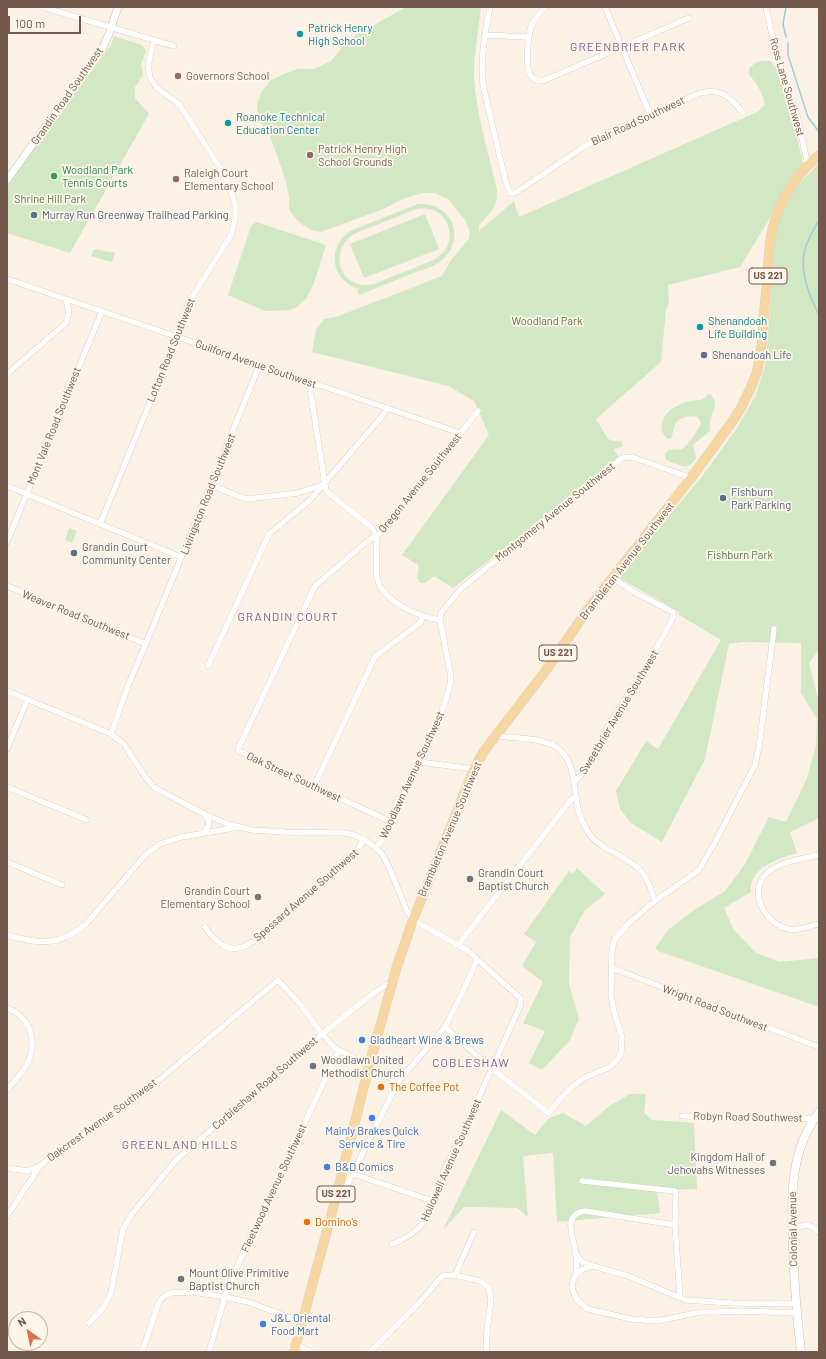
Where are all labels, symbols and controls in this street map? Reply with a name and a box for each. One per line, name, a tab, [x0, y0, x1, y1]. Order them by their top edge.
scale bar	[10, 8, 83, 34]
text: 100 m	[15, 16, 45, 30]
place label: Patrick Henry High School	[308, 21, 373, 47]
marker: Patrick Henry High School	[295, 29, 305, 39]
street label: Ross Lane Southwest	[767, 36, 807, 138]
district label: GREENBRIER PARK	[570, 40, 686, 54]
street label: Grandin Road Southwest	[28, 44, 106, 148]
place label: Governors School	[186, 69, 269, 83]
marker: Governors School	[173, 71, 183, 81]
street label: Blair Road Southwest	[589, 94, 687, 148]
place label: Roanoke Technical Education Center	[236, 110, 325, 136]
marker: Roanoke Technical Education Center	[223, 118, 233, 128]
place label: Patrick Henry High School Grounds	[318, 142, 407, 168]
marker: Patrick Henry High School Grounds	[305, 150, 315, 160]
place label: Woodland Park Tennis Courts	[62, 163, 133, 189]
place label: Raleigh Court Elementary School	[184, 166, 274, 192]
marker: Woodland Park Tennis Courts	[49, 171, 59, 181]
marker: Raleigh Court Elementary School	[171, 174, 181, 184]
park label: Shrine Hill Park	[14, 192, 86, 206]
place label: Murray Run Greenway Trailhead Parking	[42, 208, 229, 222]
marker: Murray Run Greenway Trailhead Parking	[29, 210, 39, 220]
road number: US 221	[749, 268, 787, 284]
street label: Lofton Road Southwest	[144, 296, 198, 404]
park label: Woodland Park	[512, 314, 582, 328]
place label: Shenandoah Life Building	[708, 314, 767, 340]
marker: Shenandoah Life Building	[695, 322, 705, 332]
street label: Guilford Avenue Southwest	[194, 337, 318, 391]
place label: Shenandoah Life	[712, 348, 792, 362]
marker: Shenandoah Life	[699, 350, 709, 360]
street label: Mont Vale Road Southwest	[24, 365, 84, 487]
street label: Oregon Avenue Southwest	[376, 430, 464, 536]
street label: Livingston Road Southwest	[178, 431, 238, 557]
street label: Montgomery Avenue Southwest	[492, 460, 618, 564]
place label: Fishburn Park Parking	[731, 485, 791, 511]
marker: Fishburn Park Parking	[718, 493, 728, 503]
street label: Brambleton Avenue Southwest	[577, 499, 677, 623]
place label: Grandin Court Community Center	[82, 540, 171, 566]
marker: Grandin Court Community Center	[69, 548, 79, 558]
park label: Fishburn Park	[707, 548, 773, 562]
street label: Weaver Road Southwest	[20, 587, 132, 643]
district label: GRANDIN COURT	[237, 610, 339, 624]
road number: US 221	[539, 645, 577, 661]
street label: Sweetbrier Avenue Southwest	[577, 647, 661, 777]
street label: Woodlawn Avenue Southwest	[377, 709, 447, 841]
street label: Oak Street Southwest	[244, 749, 344, 805]
street label: Brambleton Avenue Southwest	[415, 759, 485, 899]
street label: Spessard Avenue Southwest	[251, 846, 361, 944]
place label: Grandin Court Baptist Church	[478, 866, 549, 892]
marker: Grandin Court Baptist Church	[465, 874, 475, 884]
place label: Grandin Court Elementary School	[160, 884, 250, 910]
marker: Grandin Court Elementary School	[253, 892, 263, 902]
street label: Wright Road Southwest	[660, 982, 770, 1034]
place label: Gladheart Wine & Brews	[370, 1033, 484, 1047]
street label: Corbieshaw Road Southwest	[209, 1034, 321, 1132]
marker: Gladheart Wine & Brews	[357, 1035, 367, 1045]
place label: Woodlawn United Methodist Church	[321, 1053, 405, 1079]
district label: COBLESHAW	[432, 1056, 510, 1070]
marker: Woodlawn United Methodist Church	[308, 1061, 318, 1071]
street label: Oakcrest Avenue Southwest	[44, 1076, 160, 1164]
place label: The Coffee Pot	[389, 1080, 459, 1094]
marker: The Coffee Pot	[376, 1082, 386, 1092]
street label: Hollowell Avenue Southwest	[418, 1097, 484, 1223]
street label: Robyn Road Southwest	[693, 1109, 803, 1125]
marker: Mainly Brakes Quick Service & Tire	[367, 1113, 377, 1123]
street label: Fleetwood Avenue Southwest	[238, 1122, 310, 1254]
place label: Mainly Brakes Quick Service & Tire	[325, 1124, 419, 1150]
district label: GREENLAND HILLS	[122, 1138, 238, 1152]
place label: Kingdom Hall of Jehovahs Witnesses	[667, 1150, 765, 1176]
marker: Kingdom Hall of Jehovahs Witnesses	[768, 1158, 778, 1168]
place label: B&D Comics	[335, 1160, 394, 1174]
marker: B&D Comics	[322, 1162, 332, 1172]
road number: US 221	[317, 1186, 355, 1202]
street label: Colonial Avenue	[786, 1191, 800, 1267]
place label: Domino's	[315, 1215, 358, 1229]
marker: Domino's	[302, 1217, 312, 1227]
place label: Mount Olive Primitive Baptist Church	[189, 1266, 289, 1292]
marker: Mount Olive Primitive Baptist Church	[176, 1274, 186, 1284]
north arrow	[8, 1311, 48, 1351]
place label: J&L Oriental Food Mart	[271, 1311, 331, 1337]
text: N	[15, 1314, 28, 1329]
marker: J&L Oriental Food Mart	[258, 1319, 268, 1329]

